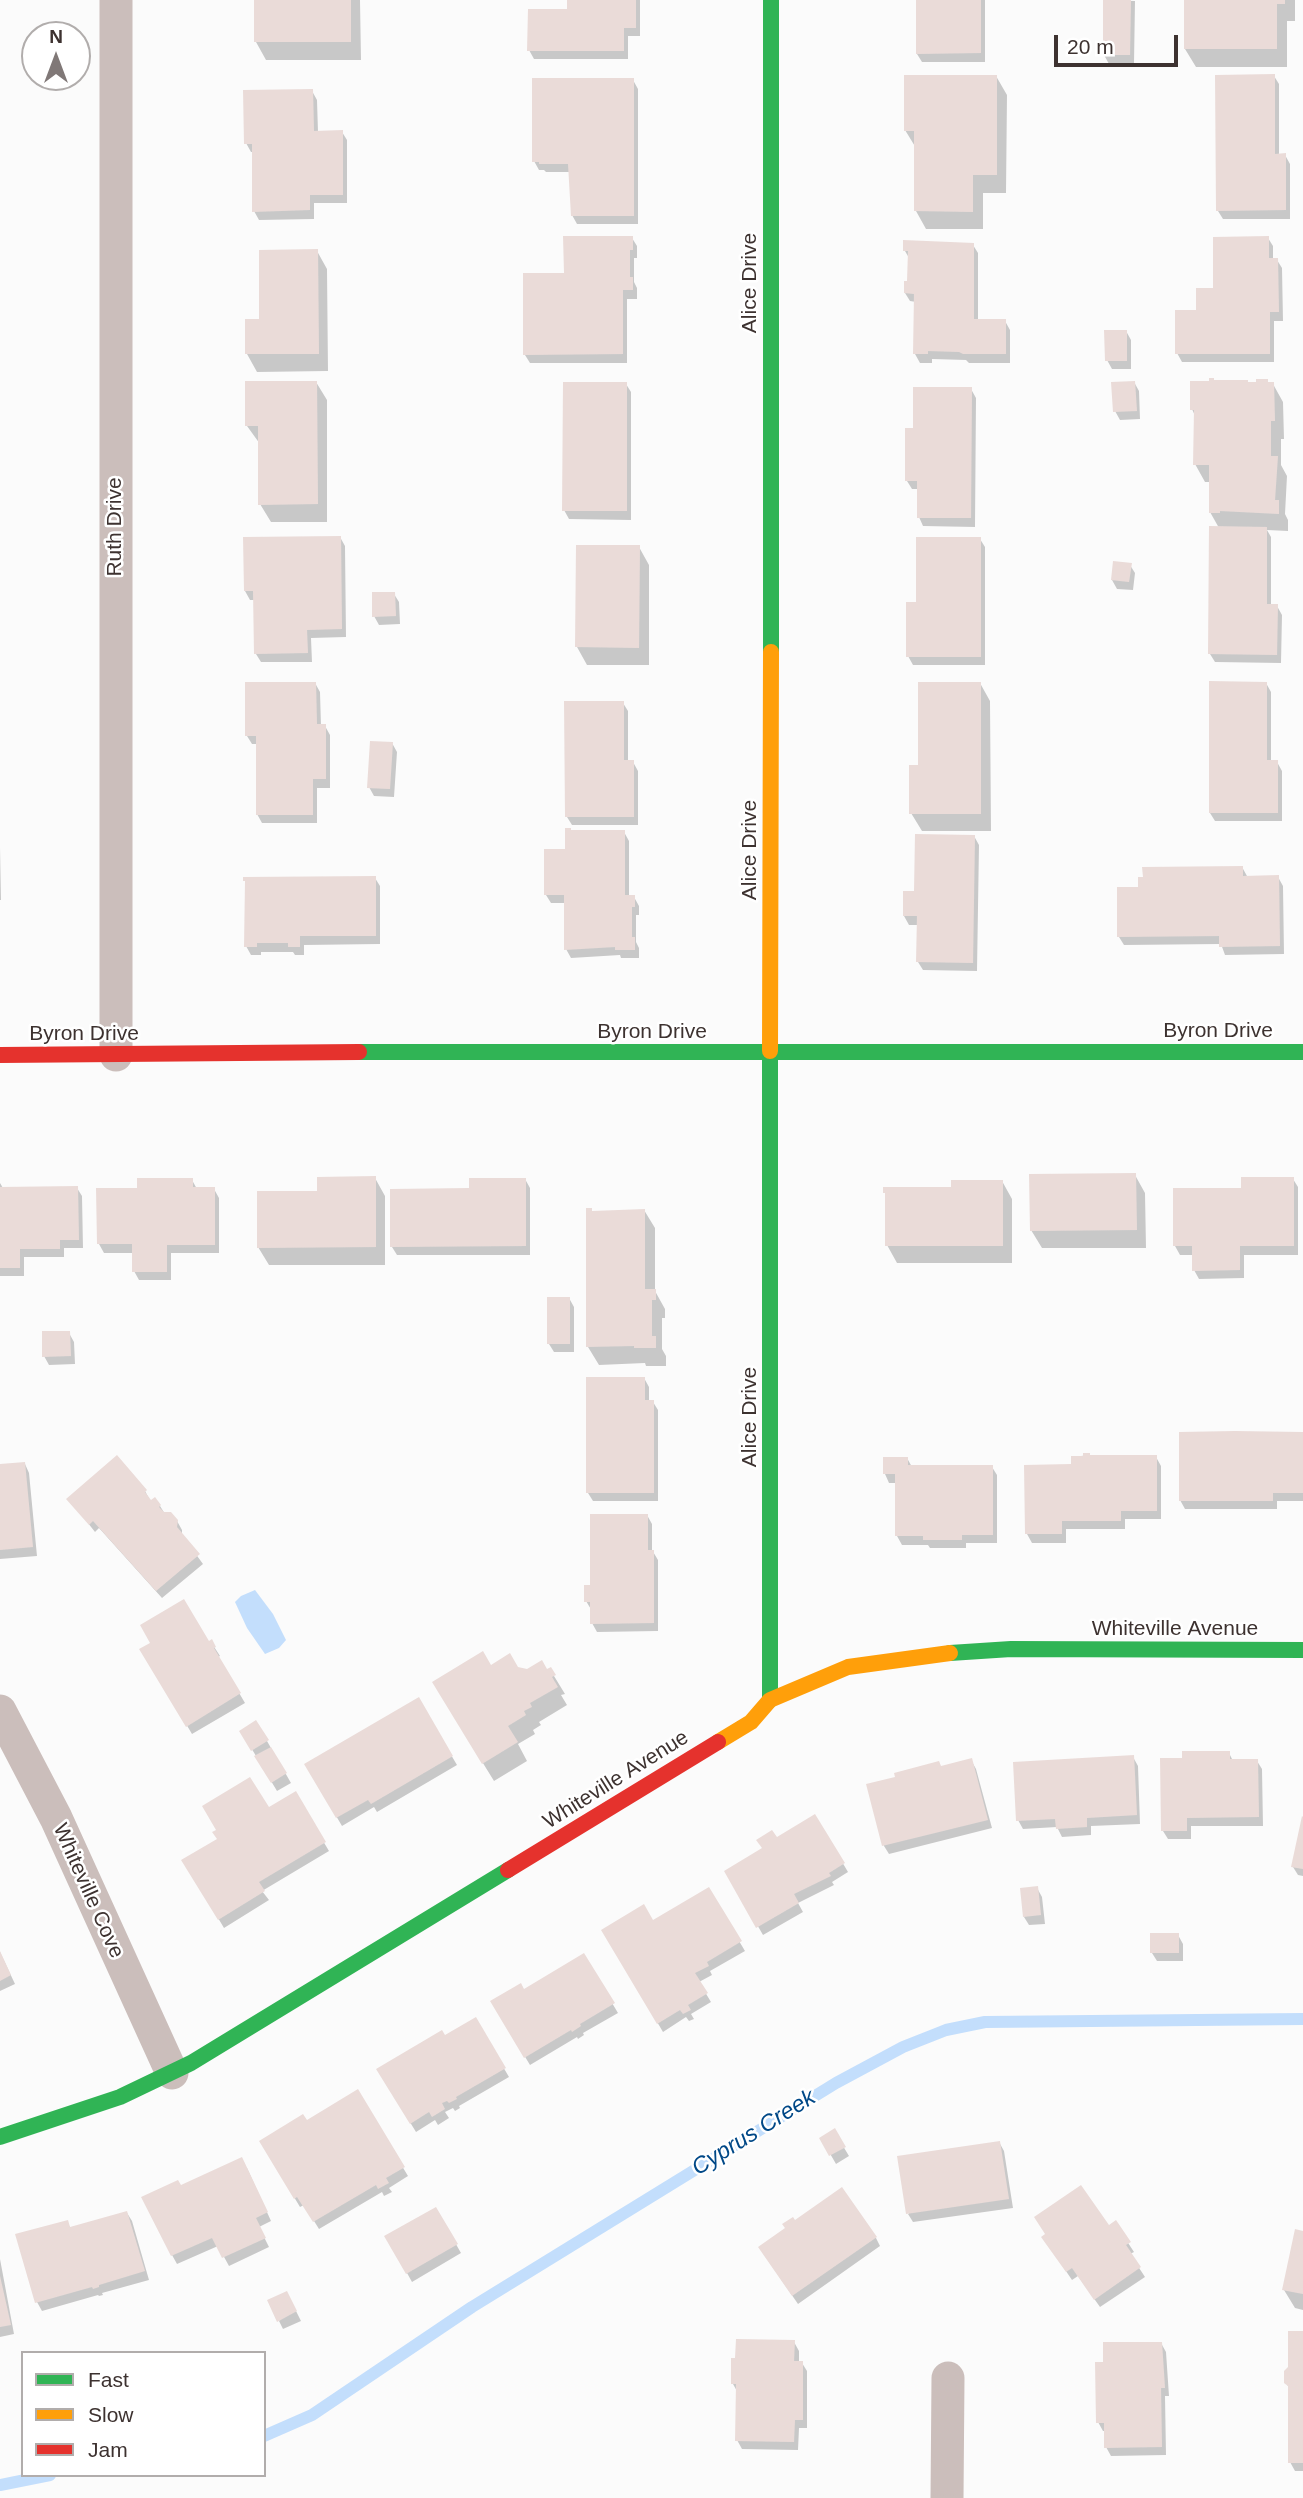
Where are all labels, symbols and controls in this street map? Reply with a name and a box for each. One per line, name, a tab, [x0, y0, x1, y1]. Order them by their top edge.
north arrow	[21, 21, 91, 91]
scale bar	[1058, 21, 1182, 65]
text: N	[49, 26, 63, 47]
text: 20 m	[1067, 35, 1114, 58]
street label: Alice Drive	[737, 233, 763, 333]
street label: Ruth Drive	[102, 477, 128, 577]
street label: Alice Drive	[737, 800, 763, 900]
street label: Byron Drive	[1163, 1018, 1273, 1044]
street label: Byron Drive	[597, 1019, 707, 1045]
street label: Byron Drive	[29, 1021, 139, 1047]
street label: Alice Drive	[737, 1367, 763, 1467]
street label: Whiteville Avenue	[1092, 1616, 1258, 1642]
street label: Whiteville Avenue	[539, 1725, 693, 1835]
street label: Whiteville Cove	[47, 1820, 129, 1962]
water label: Cyprus Creek	[687, 2084, 821, 2182]
legend	[21, 2351, 266, 2477]
text: Fast	[88, 2368, 129, 2391]
text: Slow	[88, 2403, 134, 2426]
text: Jam	[88, 2438, 128, 2461]

